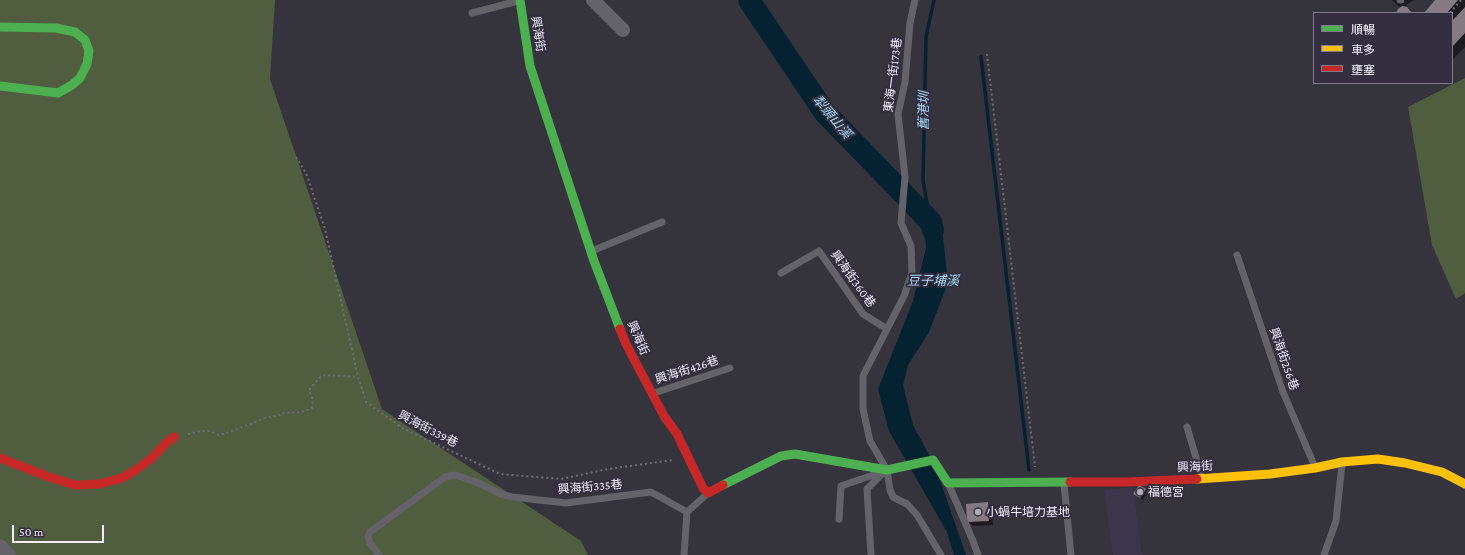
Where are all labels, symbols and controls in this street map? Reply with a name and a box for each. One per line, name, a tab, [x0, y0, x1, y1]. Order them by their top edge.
legend	[1313, 12, 1453, 84]
street label: 興海街	[528, 15, 548, 53]
text: 順暢	[1351, 23, 1375, 37]
street label: 東海一街173巷	[881, 37, 905, 113]
text: 車多	[1351, 43, 1375, 57]
text: 壅塞	[1351, 63, 1375, 77]
water label: 舊港圳	[916, 91, 932, 131]
water label: 犁頭山溪	[809, 92, 855, 142]
street label: 興海街360巷	[828, 248, 878, 310]
water label: 豆子埔溪	[907, 273, 959, 289]
street label: 興海街	[624, 319, 652, 357]
street label: 興海街256巷	[1267, 326, 1301, 392]
street label: 興海街426巷	[653, 353, 721, 387]
street label: 興海街339巷	[396, 408, 460, 450]
street label: 興海街	[1177, 459, 1213, 475]
street label: 興海街335巷	[557, 477, 623, 497]
place label: 福德宮	[1148, 485, 1184, 499]
marker: 福德宮	[1135, 487, 1145, 497]
place label: 小蝸牛培力基地	[986, 505, 1070, 519]
marker: 小蝸牛培力基地	[973, 507, 983, 517]
scale bar	[14, 517, 106, 543]
text: 50 m	[19, 525, 43, 539]

